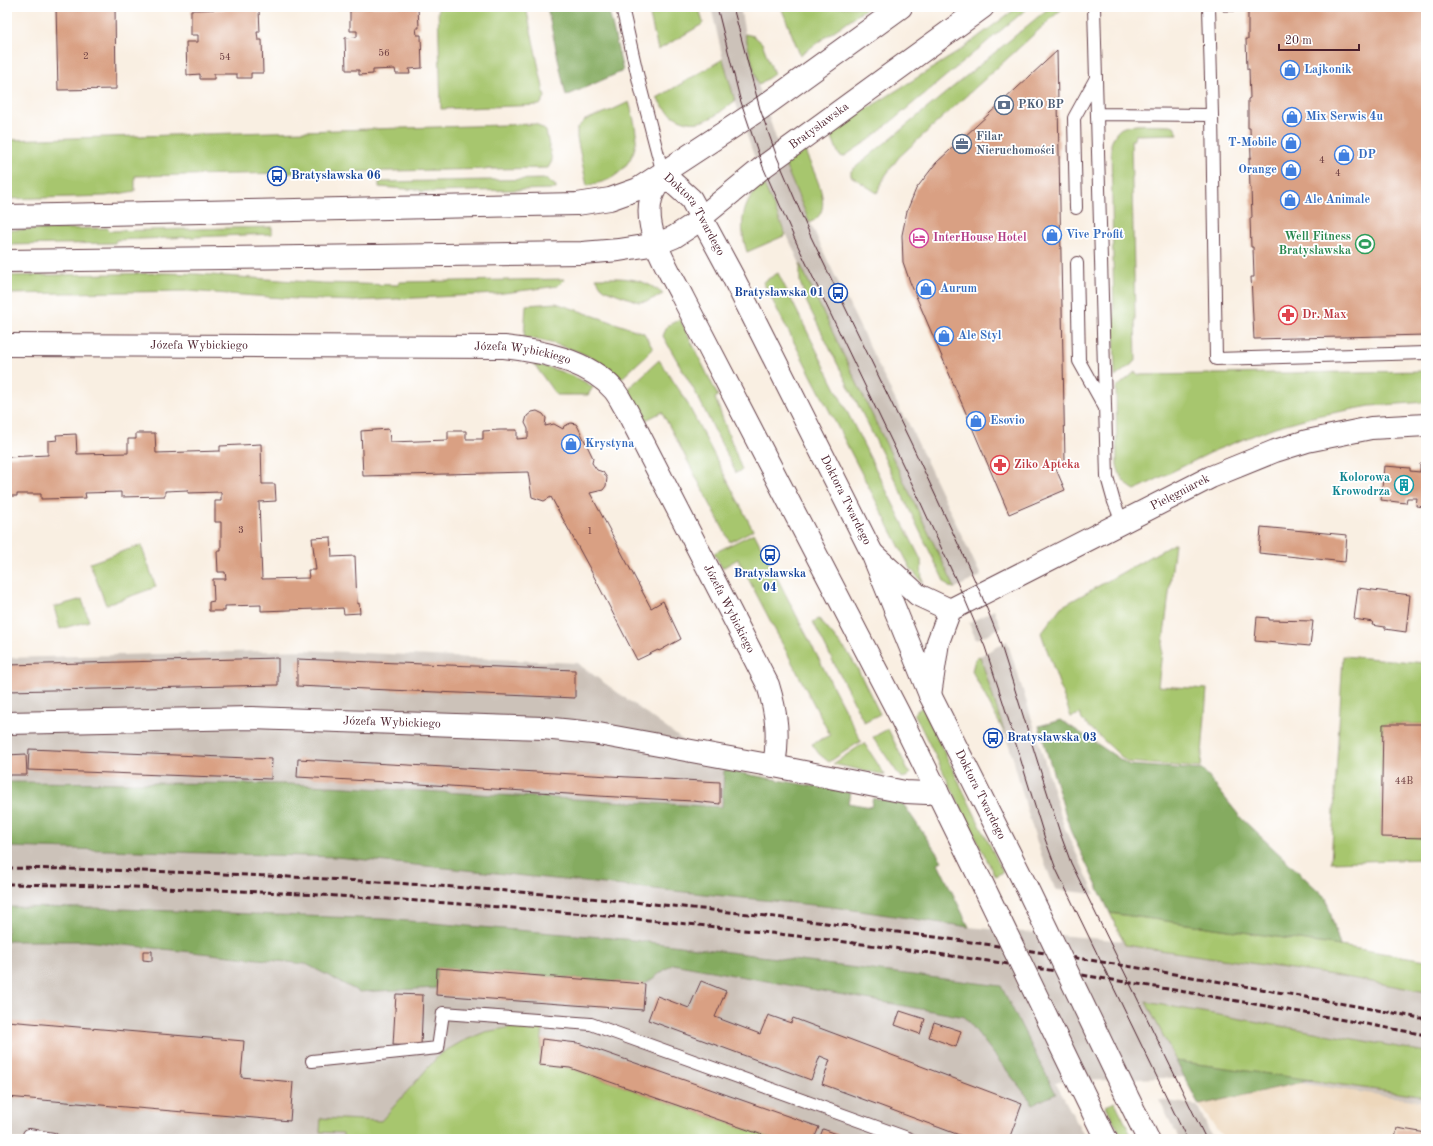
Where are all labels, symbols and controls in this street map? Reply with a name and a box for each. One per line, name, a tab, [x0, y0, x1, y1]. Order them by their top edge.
scale bar	[1279, 26, 1359, 52]
text: 20 m	[1285, 35, 1312, 47]
house number: 56	[378, 48, 390, 58]
house number: 2	[83, 51, 89, 61]
house number: 54	[219, 52, 231, 62]
shop icon: Lajkonik	[1279, 59, 1301, 81]
place label: Lajkonik	[1304, 64, 1352, 76]
bank icon: PKO BP	[993, 94, 1015, 116]
place label: PKO BP	[1018, 99, 1064, 111]
street label: Bratysławska	[787, 100, 851, 152]
shop icon: Mix Serwis 4u	[1281, 106, 1303, 128]
place label: Mix Serwis 4u	[1306, 111, 1383, 123]
place label: Filar Nieruchomości	[976, 131, 1055, 157]
shop icon: T-Mobile	[1280, 132, 1302, 154]
office icon: Filar Nieruchomości	[951, 133, 973, 155]
place label: T-Mobile	[1228, 137, 1277, 149]
shop icon: DP	[1333, 144, 1355, 166]
place label: DP	[1358, 149, 1376, 161]
house number: 4	[1319, 155, 1325, 165]
shop icon: Orange	[1280, 159, 1302, 181]
place label: Orange	[1238, 164, 1277, 176]
bus stop icon: Bratysławska 06	[266, 165, 288, 187]
house number: 4	[1335, 168, 1341, 178]
place label: Bratysławska 06	[291, 170, 381, 182]
street label: Doktora Twardego	[661, 171, 727, 258]
shop icon: Ale Animale	[1279, 189, 1301, 211]
place label: Ale Animale	[1304, 194, 1370, 206]
shop icon: Vive Profit	[1041, 224, 1063, 246]
hotel icon: InterHouse Hotel	[908, 227, 930, 249]
place label: Vive Profit	[1066, 229, 1124, 241]
place label: Well Fitness Bratysławska	[1279, 231, 1351, 257]
place label: InterHouse Hotel	[933, 232, 1027, 244]
sports icon: Well Fitness Bratysławska	[1354, 233, 1376, 255]
shop icon: Aurum	[915, 278, 937, 300]
bus stop icon: Bratysławska 01	[827, 282, 849, 304]
place label: Aurum	[940, 283, 977, 295]
place label: Bratysławska 01	[734, 287, 824, 299]
pharmacy icon: Dr. Max	[1277, 304, 1299, 326]
place label: Dr. Max	[1302, 309, 1346, 321]
shop icon: Ale Styl	[933, 325, 955, 347]
place label: Ale Styl	[958, 330, 1002, 342]
street label: Józefa Wybickiego	[150, 340, 248, 352]
street label: Józefa Wybickiego	[474, 341, 572, 367]
shop icon: Esovio	[965, 410, 987, 432]
place label: Esovio	[990, 415, 1025, 427]
shop icon: Krystyna	[560, 433, 582, 455]
place label: Krystyna	[585, 438, 634, 450]
street label: Doktora Twardego	[818, 453, 873, 547]
pharmacy icon: Ziko Apteka	[989, 454, 1011, 476]
place label: Ziko Apteka	[1014, 459, 1080, 471]
place label: Kolorowa Krowodrza	[1332, 472, 1390, 498]
street label: Pielęgniarek	[1149, 473, 1212, 513]
building icon: Kolorowa Krowodrza	[1393, 474, 1415, 496]
house number: 3	[238, 525, 244, 535]
house number: 1	[587, 526, 593, 536]
bus stop icon: Bratysławska 04	[759, 544, 781, 566]
street label: Józefa Wybickiego	[701, 563, 757, 655]
place label: Bratysławska 04	[734, 568, 806, 594]
street label: Józefa Wybickiego	[343, 715, 441, 730]
bus stop icon: Bratysławska 03	[982, 727, 1004, 749]
place label: Bratysławska 03	[1007, 732, 1097, 744]
street label: Doktora Twardego	[953, 748, 1008, 841]
house number: 44B	[1395, 776, 1413, 786]

